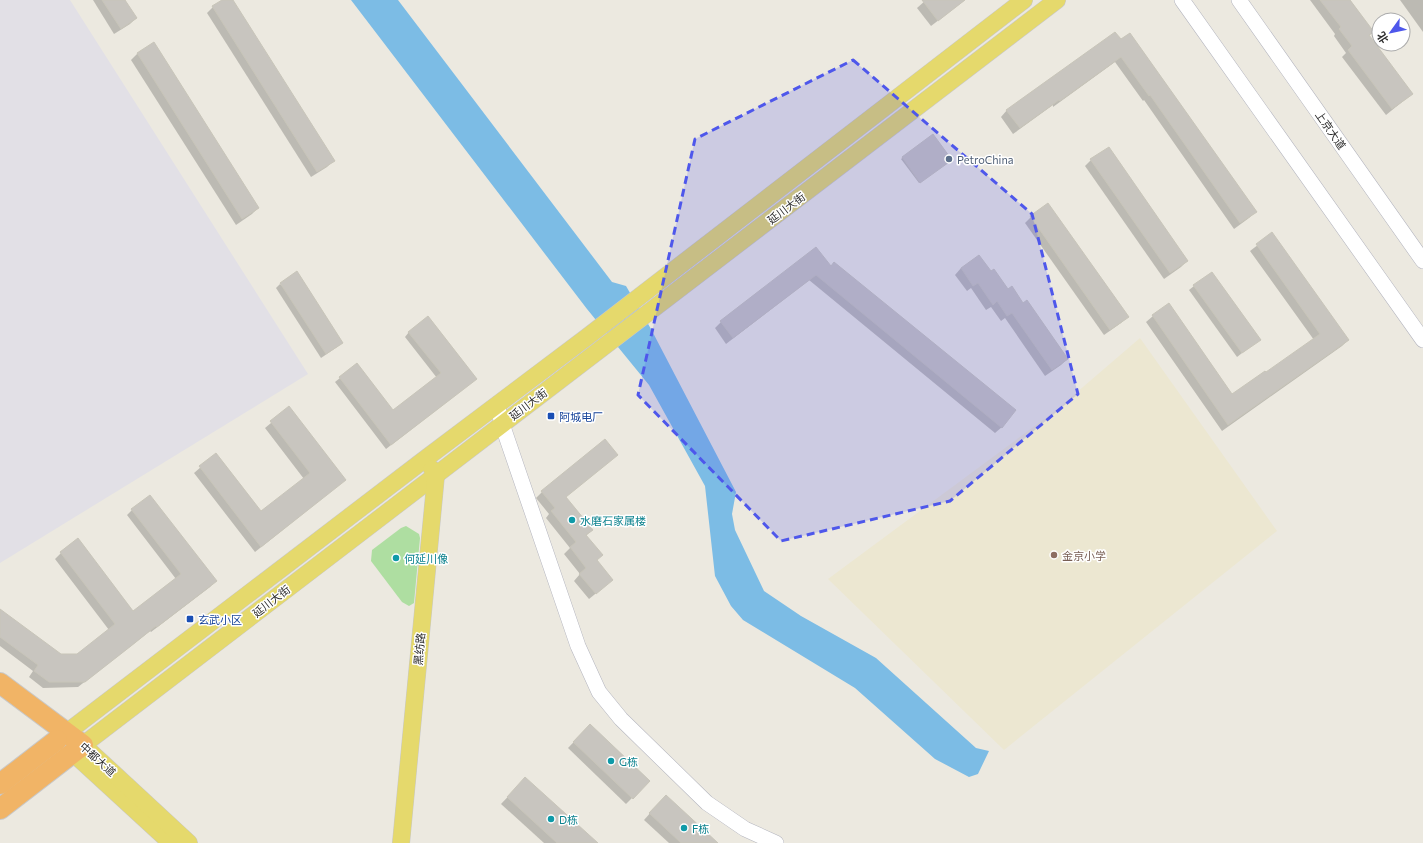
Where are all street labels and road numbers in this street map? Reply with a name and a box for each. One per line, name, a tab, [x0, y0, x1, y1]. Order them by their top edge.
street label: 上京大道	[1313, 108, 1349, 152]
street label: 延川大街	[765, 190, 807, 226]
street label: 延川大街	[507, 386, 549, 422]
street label: 延川大街	[250, 582, 292, 620]
street label: 黑纺路	[411, 632, 427, 666]
street label: 中都大道	[77, 739, 119, 779]

